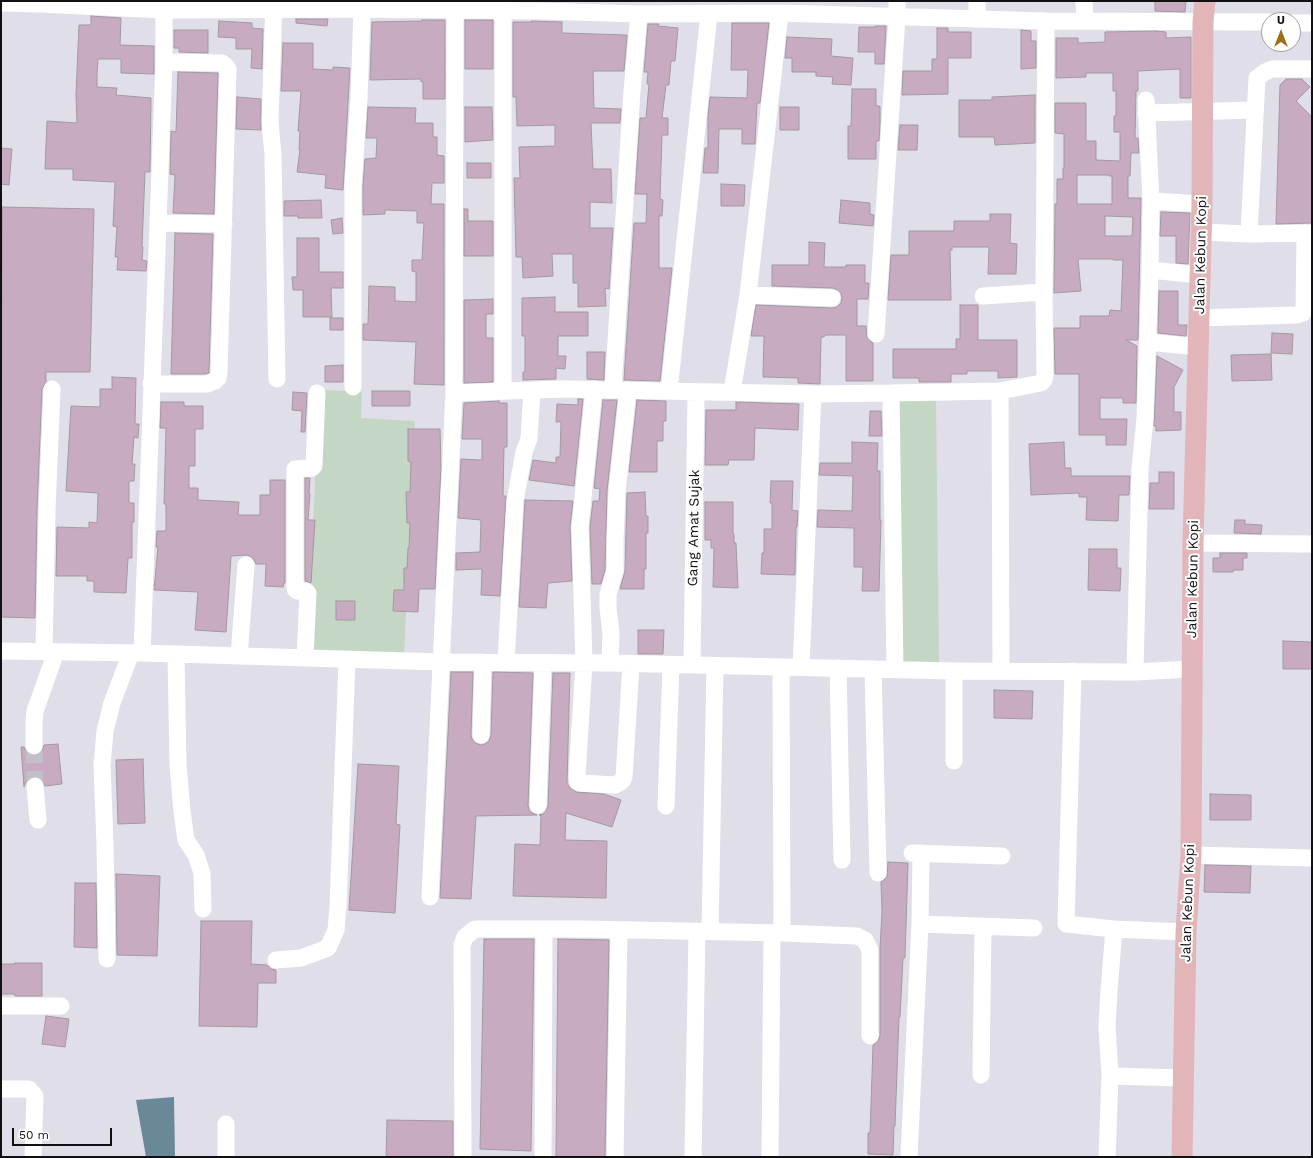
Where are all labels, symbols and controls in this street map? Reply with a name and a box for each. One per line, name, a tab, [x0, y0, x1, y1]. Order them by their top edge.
north arrow	[1261, 12, 1301, 52]
text: U	[1277, 14, 1285, 27]
street label: Jalan Kebun Kopi	[1192, 196, 1210, 314]
street label: Gang Amat Sujak	[685, 469, 703, 587]
street label: Jalan Kebun Kopi	[1184, 520, 1202, 638]
street label: Jalan Kebun Kopi	[1178, 844, 1198, 962]
scale bar	[14, 1120, 114, 1146]
text: 50 m	[19, 1128, 49, 1142]

